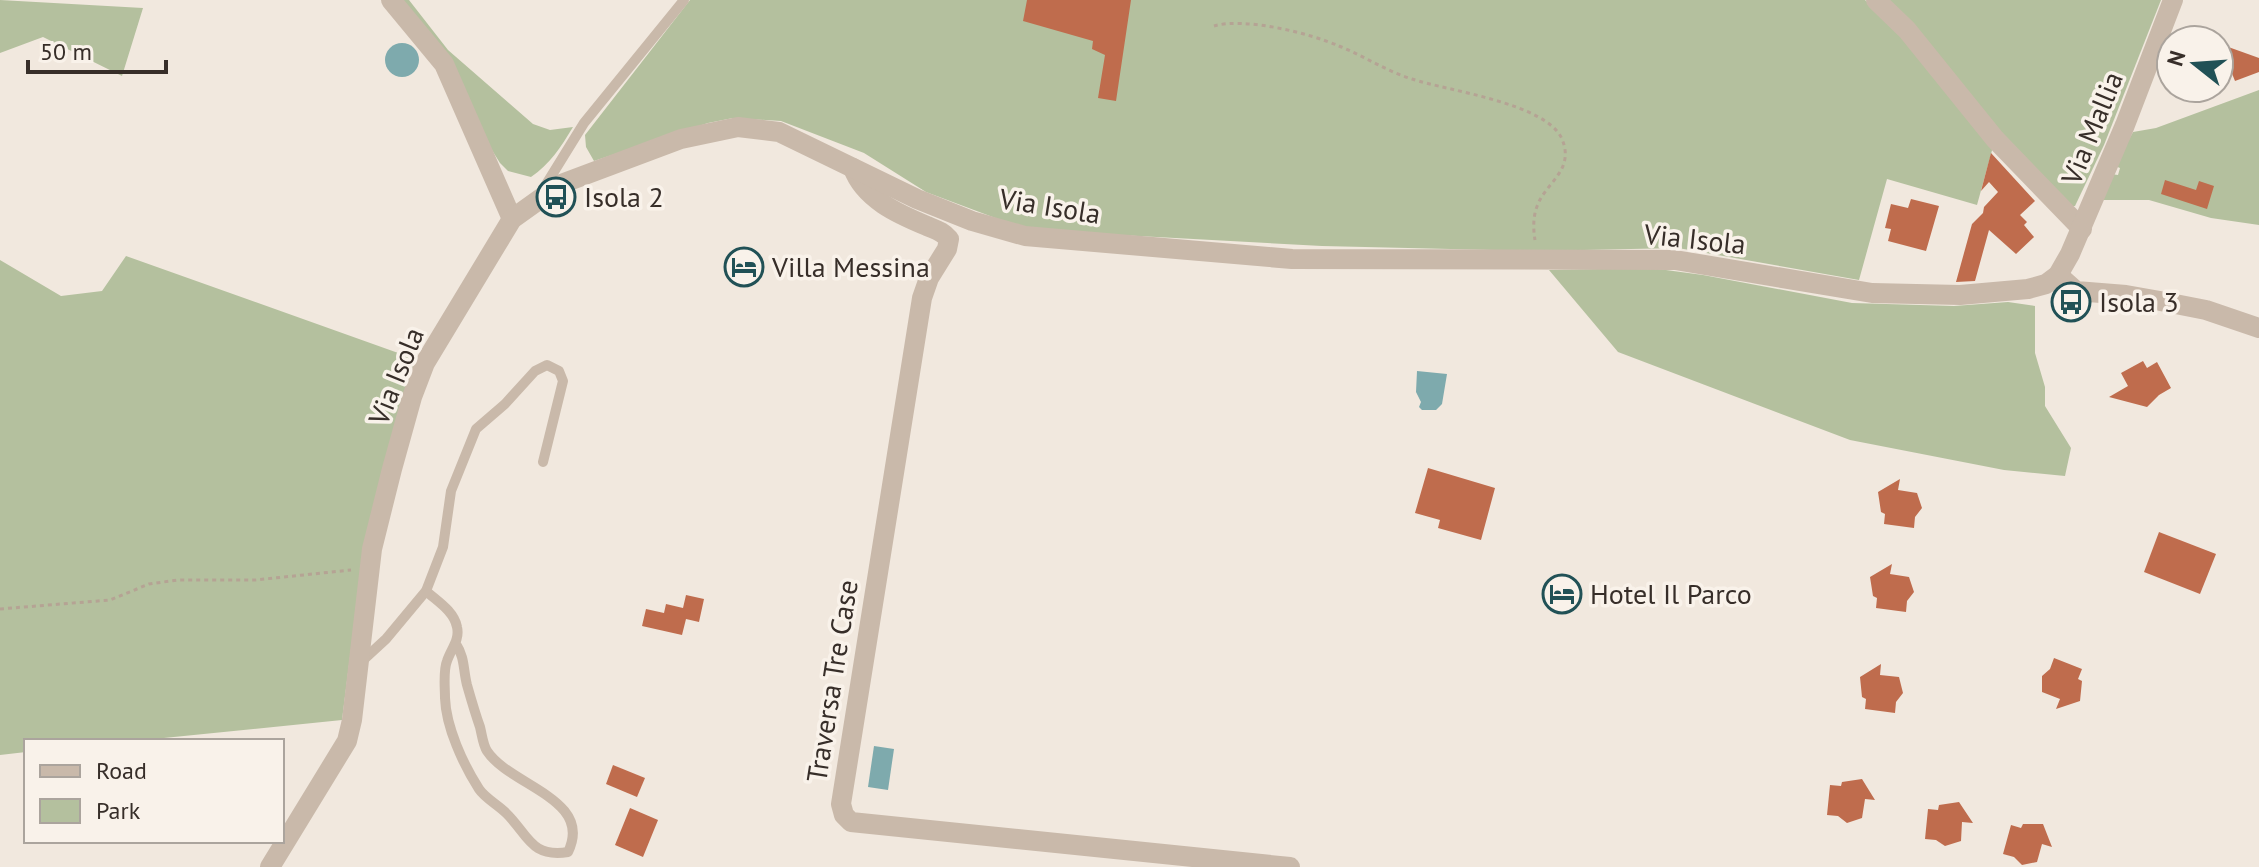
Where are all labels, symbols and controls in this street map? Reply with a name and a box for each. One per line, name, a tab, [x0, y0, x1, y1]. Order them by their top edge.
scale bar	[28, 24, 166, 74]
north arrow	[2155, 24, 2235, 104]
text: 50 m	[40, 36, 92, 67]
text: N	[2160, 47, 2191, 69]
street label: Via Mallia	[2052, 66, 2131, 191]
bus stop icon: Isola 2	[535, 176, 577, 218]
place label: Isola 2	[584, 178, 664, 215]
street label: Via Isola	[996, 179, 1103, 232]
street label: Via Isola	[1642, 215, 1748, 262]
hotel icon: Villa Messina	[723, 246, 765, 288]
place label: Villa Messina	[771, 248, 930, 285]
bus stop icon: Isola 3	[2050, 281, 2092, 323]
place label: Isola 3	[2099, 283, 2179, 320]
street label: Via Isola	[359, 322, 432, 431]
hotel icon: Hotel Il Parco	[1541, 573, 1583, 615]
place label: Hotel Il Parco	[1590, 575, 1752, 612]
street label: Traversa Tre Case	[797, 577, 866, 785]
legend	[24, 739, 284, 843]
text: Road	[96, 755, 147, 786]
text: Park	[96, 795, 141, 826]

